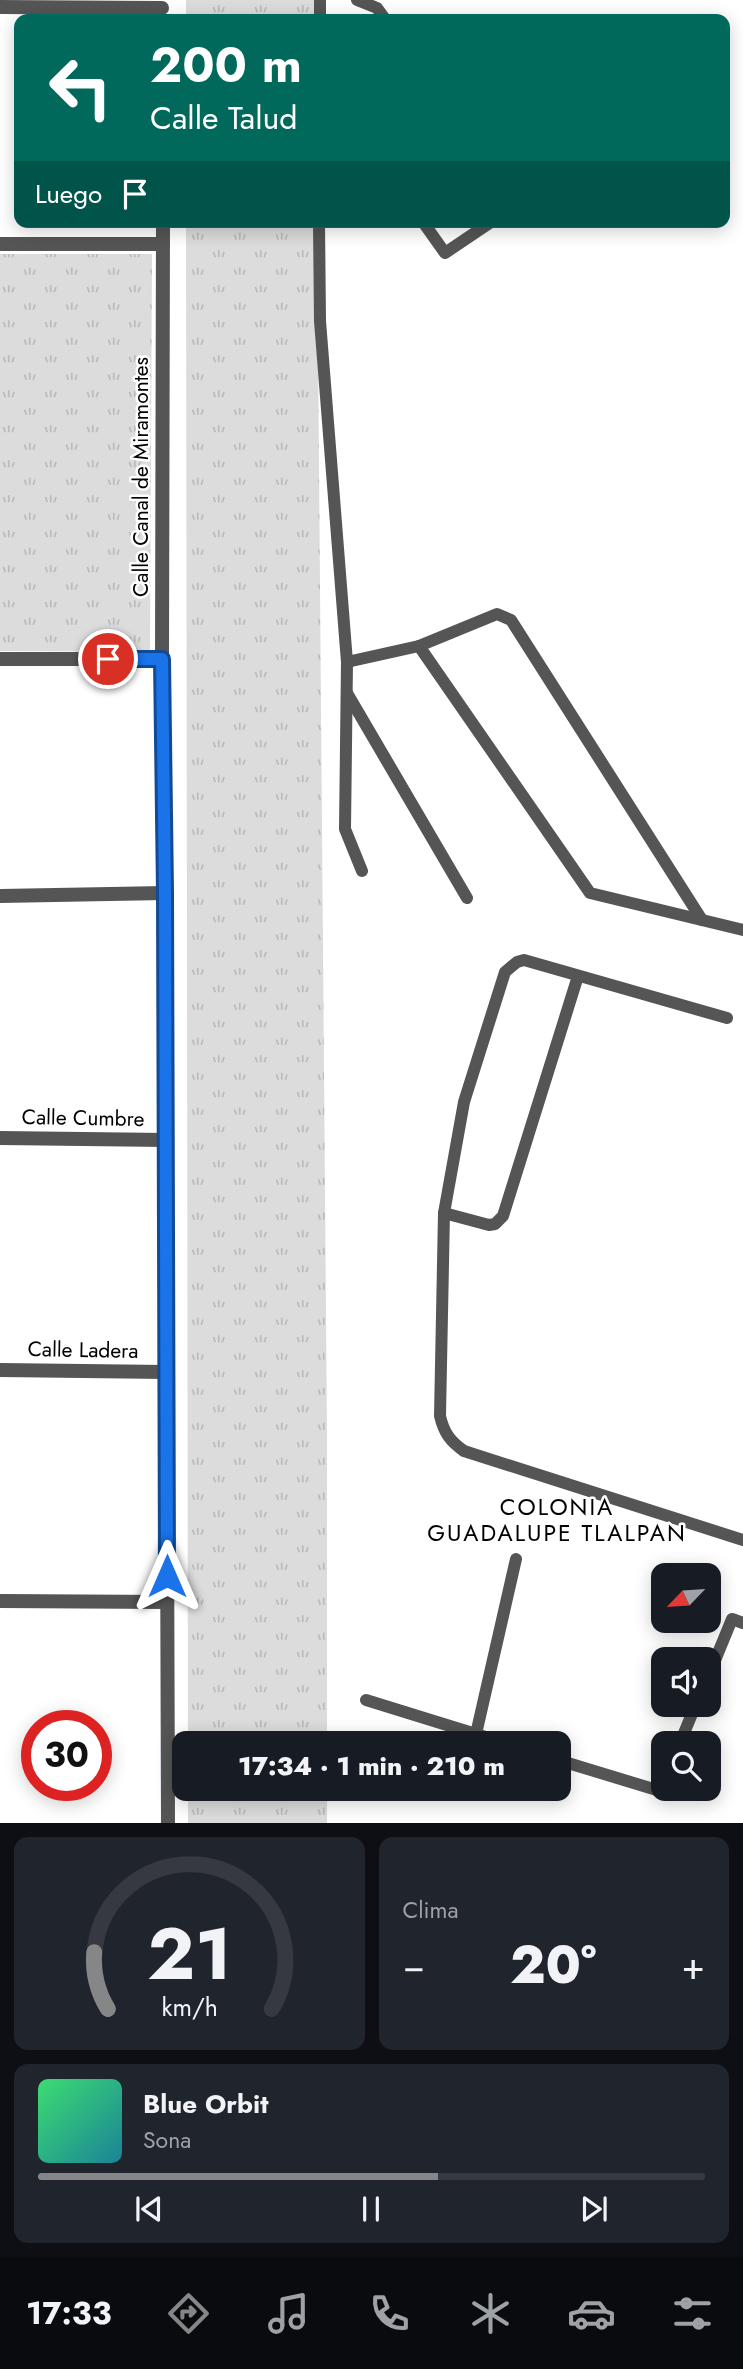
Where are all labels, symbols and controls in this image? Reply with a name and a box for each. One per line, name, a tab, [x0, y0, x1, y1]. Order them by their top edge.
text: 200 m	[150, 30, 302, 100]
icon: left	[35, 42, 126, 133]
text: Calle Talud	[150, 95, 298, 141]
text: Luego	[35, 175, 102, 213]
icon: arrive	[116, 175, 154, 213]
street label: Calle Canal de Miramontes	[126, 357, 156, 597]
pin	[78, 629, 138, 689]
icon: arrive	[89, 640, 127, 678]
street label: Calle Cumbre	[21, 1102, 145, 1134]
street label: Calle Ladera	[27, 1334, 139, 1366]
district label: COLONIA GUADALUPE TLALPAN	[427, 1490, 687, 1550]
position arrow	[130, 1539, 204, 1613]
north arrow	[651, 1563, 721, 1633]
map controls	[651, 1563, 721, 1801]
button: sound	[651, 1647, 721, 1717]
speed limit sign: 30	[21, 1710, 112, 1801]
button: search	[651, 1731, 721, 1801]
text: 17:34 · 1 min · 210 m	[238, 1747, 505, 1785]
text: Clima	[403, 1893, 459, 1927]
text: 21	[147, 1902, 232, 2007]
text: 20°	[510, 1927, 597, 2003]
text: −	[403, 1938, 425, 1993]
text: +	[682, 1938, 705, 1993]
text: km/h	[161, 1989, 218, 2025]
text: Blue Orbit	[143, 2085, 268, 2123]
text: Sona	[143, 2123, 191, 2157]
icon: previous	[130, 2190, 168, 2228]
icon: pause	[352, 2190, 390, 2228]
icon: next	[575, 2190, 613, 2228]
icon: directions	[164, 2289, 213, 2338]
icon: music	[264, 2289, 313, 2338]
icon: phone	[365, 2289, 414, 2338]
icon: climate	[466, 2289, 515, 2338]
icon: car	[567, 2289, 616, 2338]
icon: filters	[668, 2289, 717, 2338]
text: 17:33	[26, 2290, 112, 2336]

